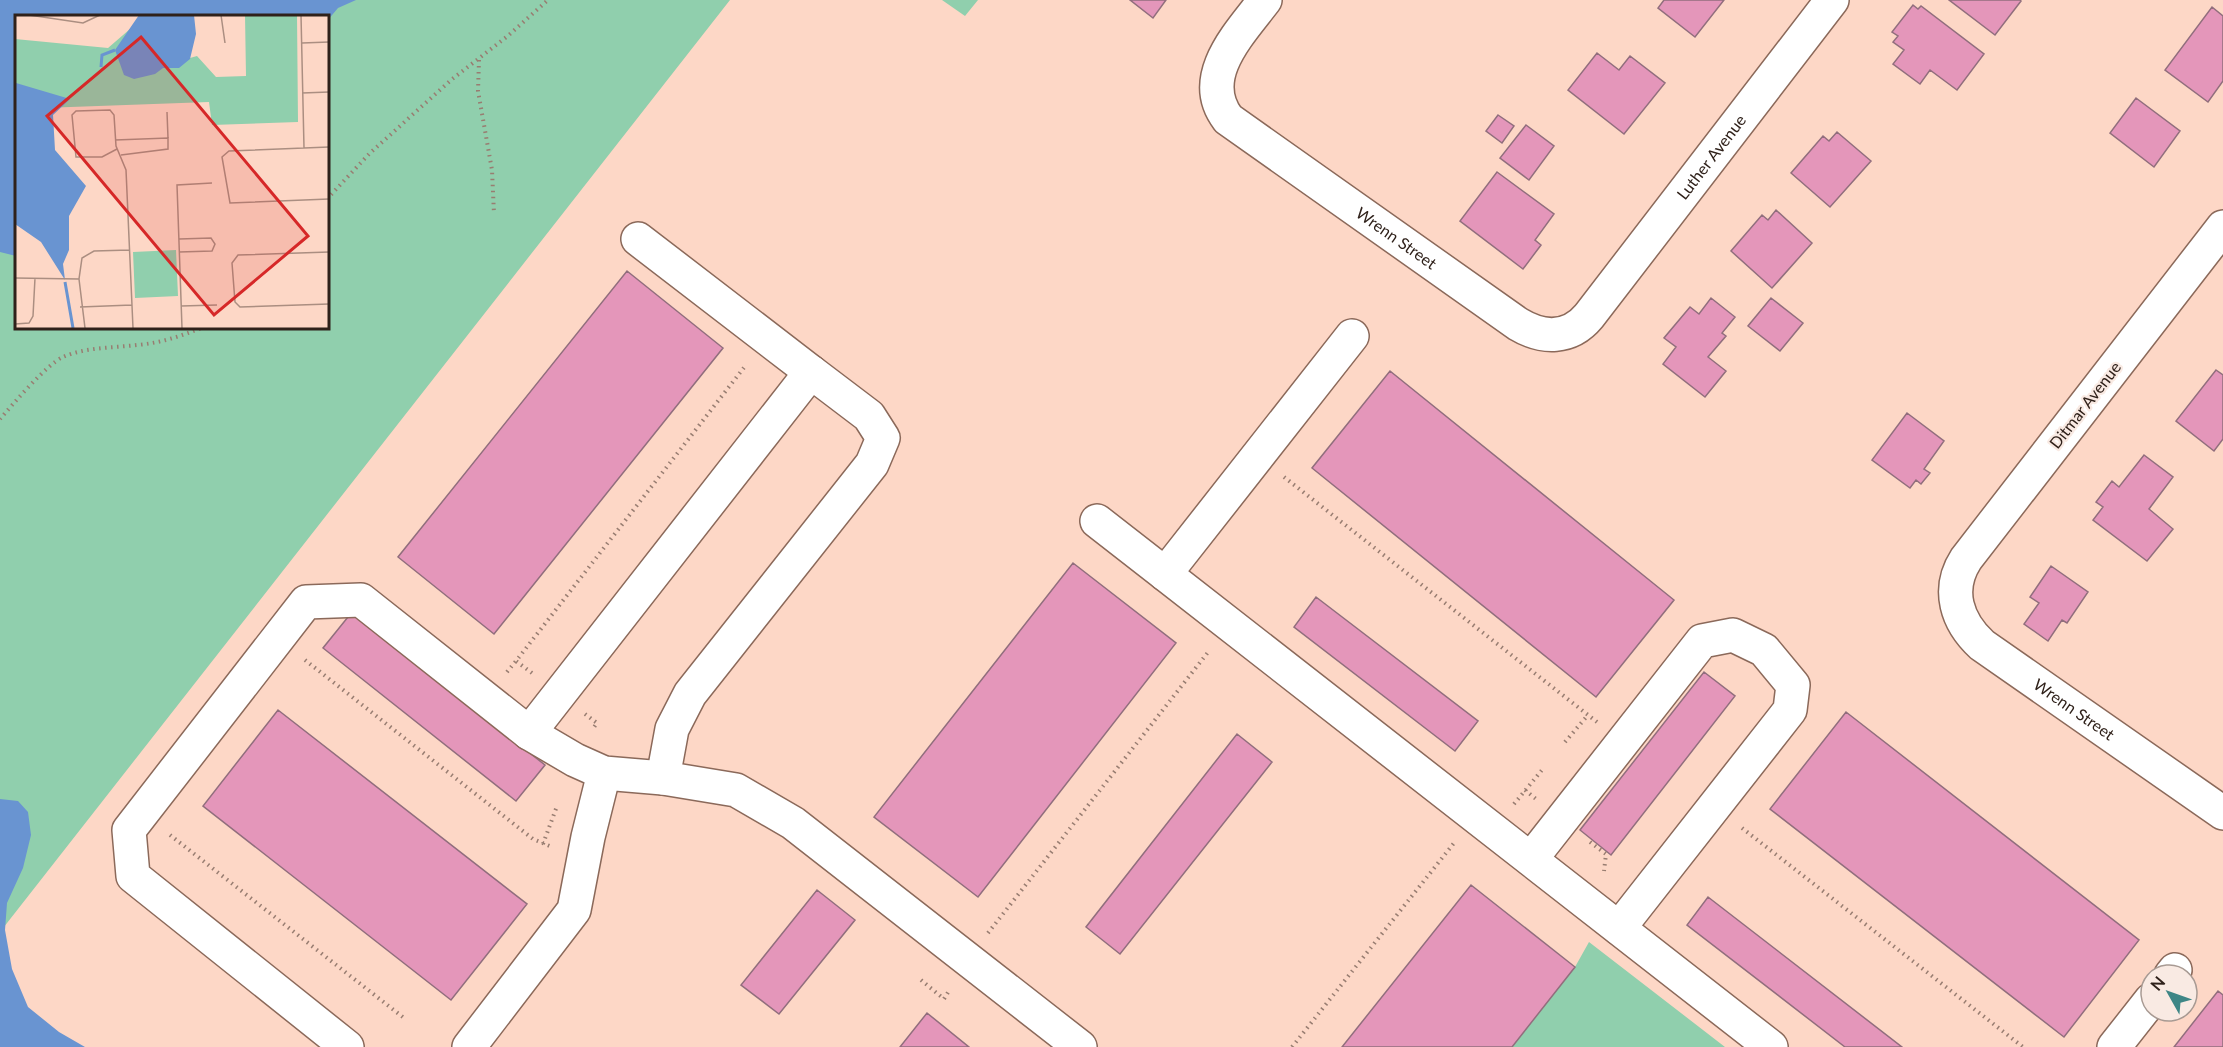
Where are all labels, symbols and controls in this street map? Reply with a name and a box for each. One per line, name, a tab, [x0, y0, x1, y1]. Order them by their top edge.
inset map	[15, 15, 328, 328]
street label: Luther Avenue	[1672, 111, 1749, 203]
street label: Wrenn Street	[1353, 203, 1441, 273]
street label: Ditmar Avenue	[2045, 358, 2124, 452]
street label: Wrenn Street	[2030, 674, 2119, 744]
north arrow	[2139, 963, 2199, 1023]
text: N	[2146, 972, 2168, 994]

